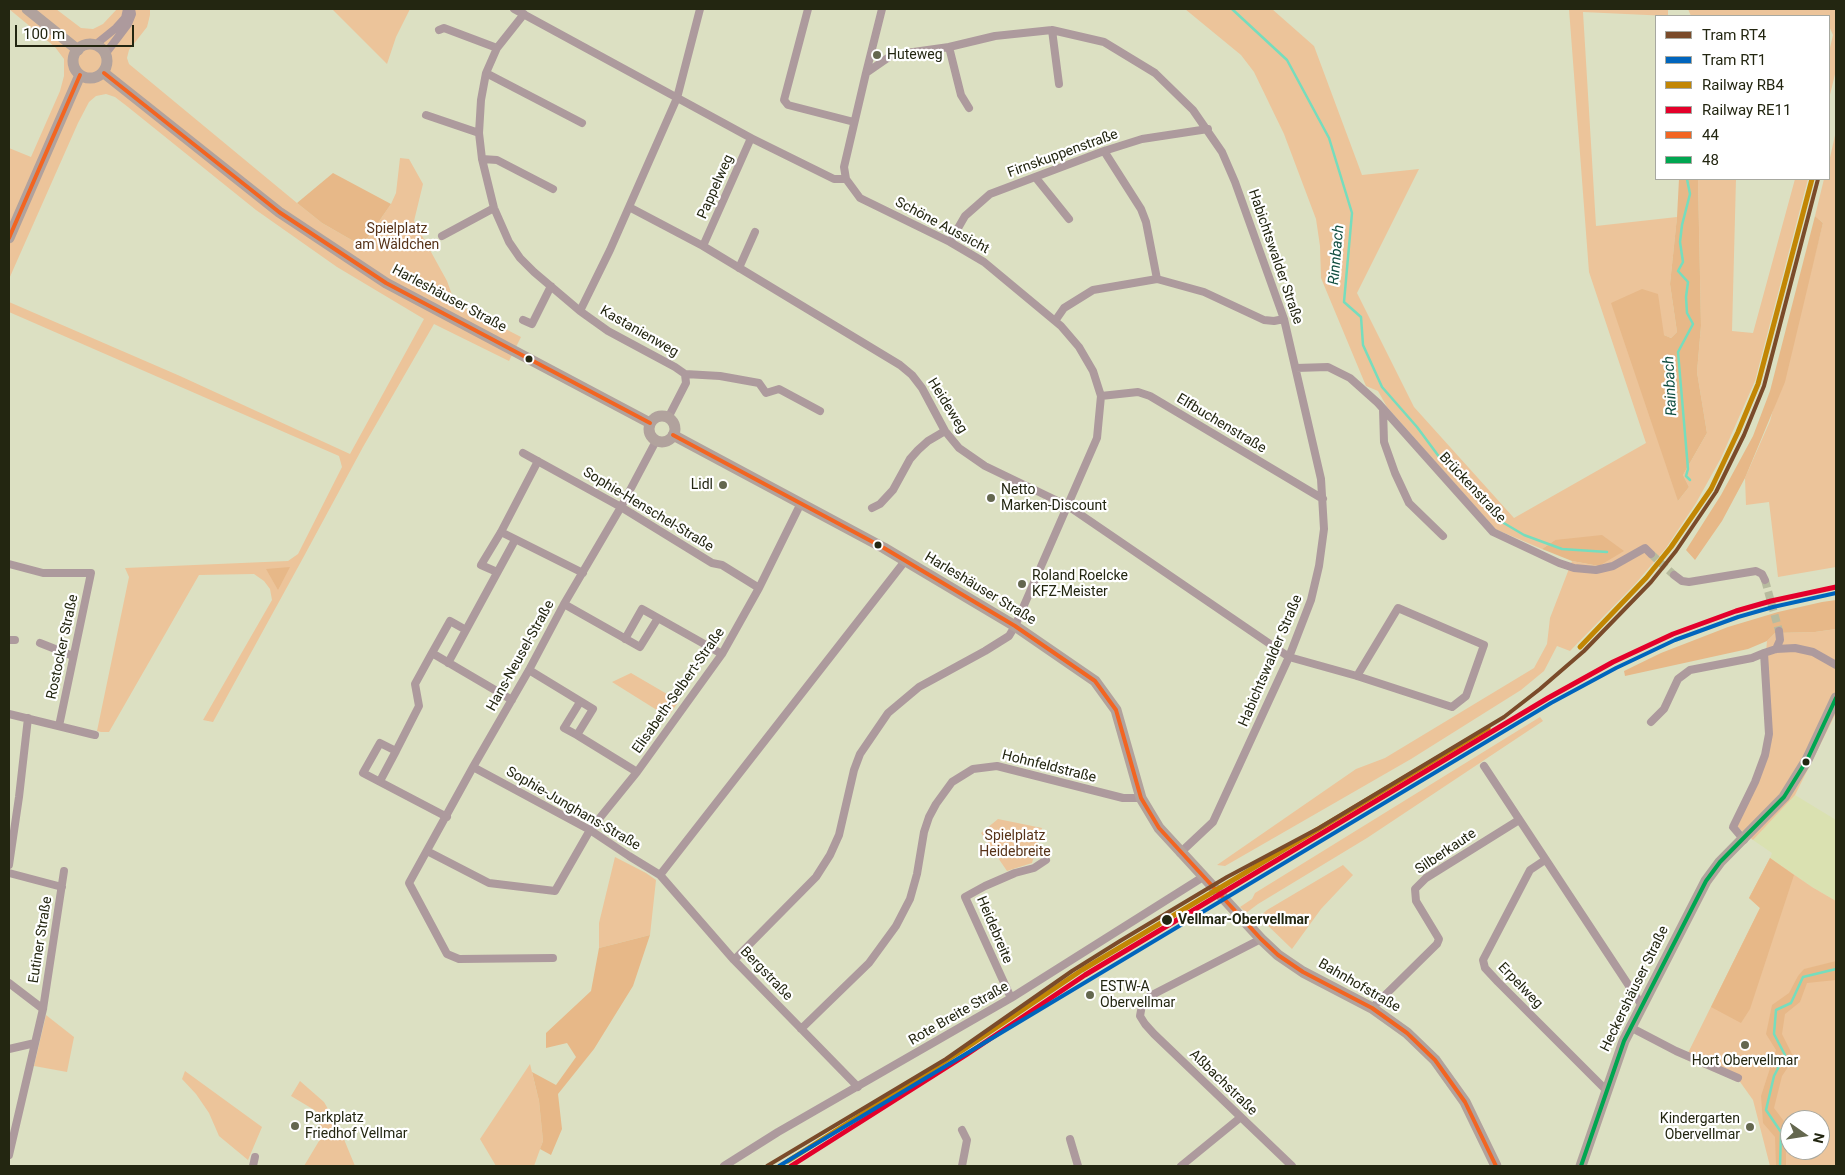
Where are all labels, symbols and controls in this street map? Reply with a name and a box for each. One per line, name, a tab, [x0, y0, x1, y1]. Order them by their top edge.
scale bar	[18, 15, 136, 47]
legend	[1655, 15, 1830, 180]
text: 100 m	[23, 25, 65, 43]
text: Tram RT4	[1702, 26, 1766, 44]
place label: Huteweg	[887, 47, 943, 63]
marker: Huteweg	[871, 49, 883, 61]
text: Tram RT1	[1702, 51, 1766, 69]
text: Railway RB4	[1702, 76, 1784, 94]
text: Railway RE11	[1702, 101, 1791, 119]
street label: Firnskuppenstraße	[1006, 126, 1120, 182]
text: 44	[1702, 126, 1719, 144]
text: 48	[1702, 151, 1719, 169]
street label: Pappelweg	[694, 152, 738, 222]
street label: Habichtswalder Straße	[1244, 187, 1306, 327]
street label: Schöne Aussicht	[892, 194, 992, 258]
park label: Spielplatz am Wäldchen	[355, 221, 439, 253]
water label: Rinnbach	[1325, 224, 1349, 286]
street label: Harleshäuser Straße	[389, 262, 509, 336]
street label: Kastanienweg	[597, 303, 681, 361]
unlabelled marker	[524, 354, 534, 364]
water label: Rainbach	[1660, 355, 1682, 417]
street label: Heideweg	[923, 375, 971, 437]
street label: Elfbuchenstraße	[1173, 391, 1269, 457]
street label: Brückenstraße	[1435, 449, 1509, 527]
street label: Sophie-Henschel-Straße	[580, 464, 716, 556]
place label: Lidl	[691, 477, 713, 493]
marker: Lidl	[717, 479, 729, 491]
place label: Netto Marken-Discount	[1001, 482, 1107, 514]
marker: Netto Marken-Discount	[985, 492, 997, 504]
unlabelled marker	[873, 540, 883, 550]
street label: Harleshäuser Straße	[921, 549, 1039, 629]
place label: Roland Roelcke KFZ-Meister	[1032, 568, 1128, 600]
marker: Roland Roelcke KFZ-Meister	[1016, 578, 1028, 590]
street label: Rostocker Straße	[44, 593, 82, 701]
street label: Habichtswalder Straße	[1236, 593, 1306, 729]
street label: Hans-Neusel-Straße	[484, 598, 558, 714]
street label: Elisabeth-Selbert-Straße	[629, 625, 729, 757]
street label: Hohnfeldstraße	[1000, 747, 1098, 787]
unlabelled marker	[1801, 757, 1811, 767]
street label: Sophie-Junghans-Straße	[503, 764, 643, 854]
street label: Silberkaute	[1412, 826, 1480, 878]
park label: Spielplatz Heidebreite	[979, 828, 1051, 860]
street label: Heidebreite	[972, 894, 1016, 966]
street label: Eutiner Straße	[26, 895, 56, 985]
place label: Vellmar-Obervellmar	[1178, 912, 1309, 928]
marker: Vellmar-Obervellmar	[1160, 913, 1174, 927]
street label: Heckershäuser Straße	[1597, 923, 1673, 1055]
street label: Bergstraße	[736, 944, 796, 1004]
street label: Bahnhofstraße	[1315, 956, 1403, 1016]
street label: Erpelweg	[1494, 960, 1546, 1012]
street label: Rote Breite Straße	[906, 979, 1012, 1049]
place label: ESTW-A Obervellmar	[1100, 979, 1175, 1012]
marker: ESTW-A Obervellmar	[1084, 989, 1096, 1001]
marker: Hort Obervellmar	[1739, 1039, 1751, 1051]
street label: Aßbachstraße	[1186, 1047, 1260, 1119]
place label: Hort Obervellmar	[1692, 1053, 1798, 1069]
place label: Parkplatz Friedhof Vellmar	[305, 1110, 408, 1142]
north arrow	[1780, 1110, 1830, 1160]
place label: Kindergarten Obervellmar	[1660, 1111, 1740, 1144]
marker: Parkplatz Friedhof Vellmar	[289, 1120, 301, 1132]
marker: Kindergarten Obervellmar	[1744, 1121, 1756, 1133]
text: N	[1810, 1132, 1828, 1145]

